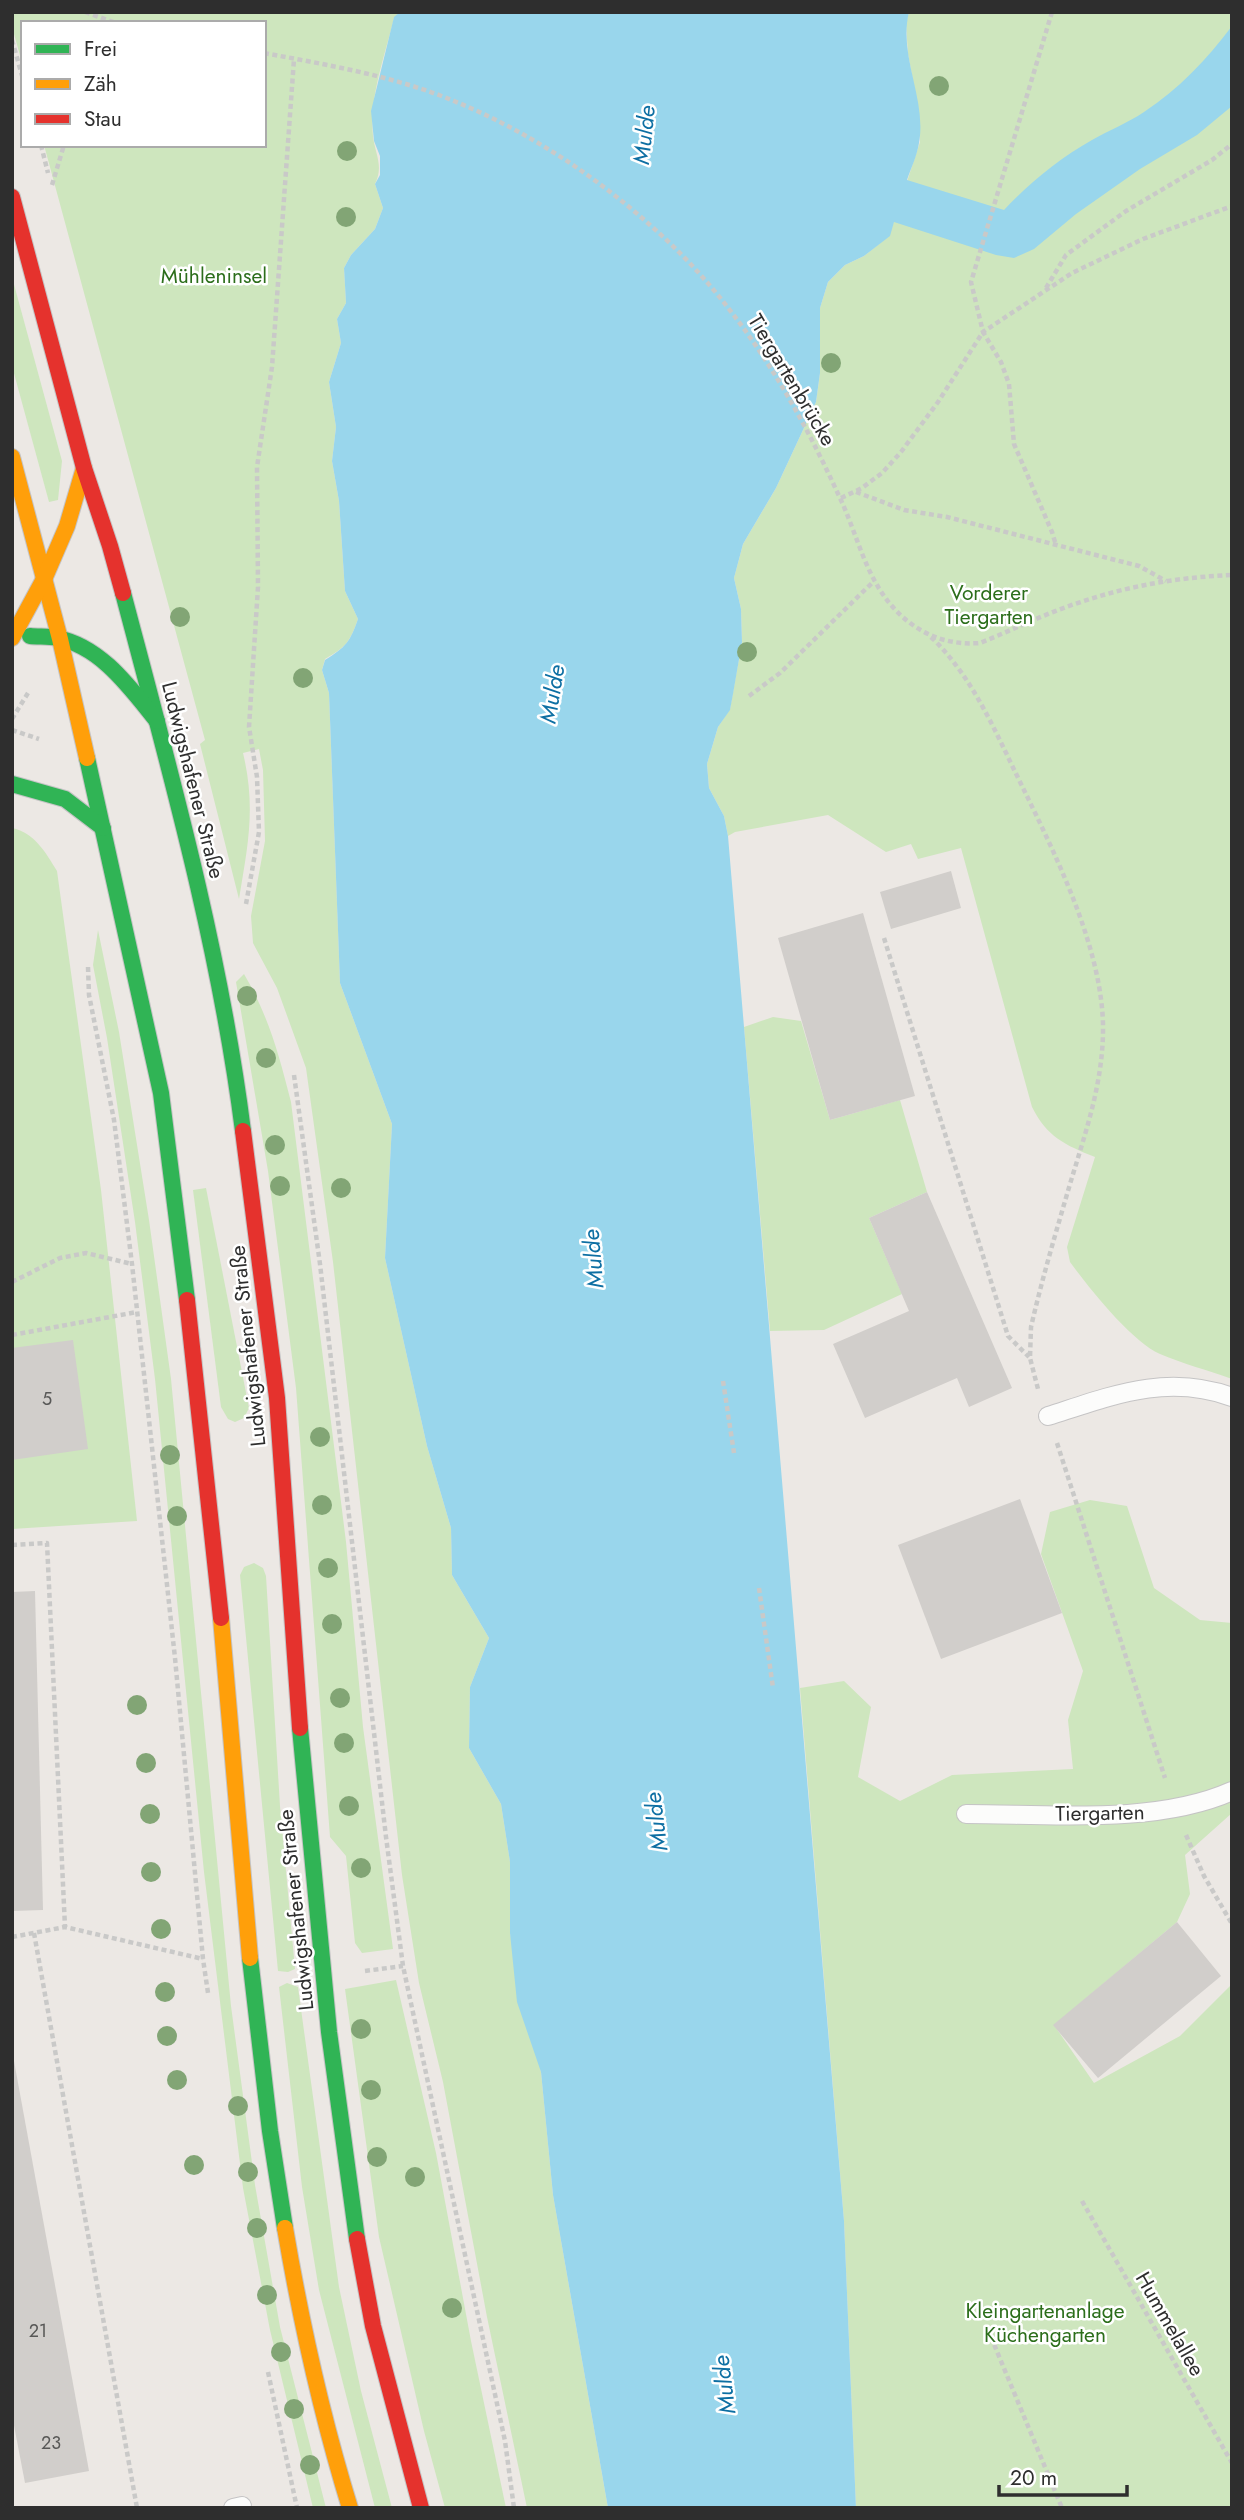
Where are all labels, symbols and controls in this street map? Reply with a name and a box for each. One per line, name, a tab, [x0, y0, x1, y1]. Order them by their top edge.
legend	[21, 21, 266, 147]
text: Frei	[84, 34, 117, 64]
text: Zäh	[84, 69, 117, 99]
water label: Mulde	[624, 103, 664, 166]
text: Stau	[84, 104, 122, 134]
park label: Mühleninsel	[161, 261, 267, 291]
street label: Tiergartenbrücke	[741, 308, 843, 452]
park label: Vorderer Tiergarten	[944, 578, 1034, 632]
water label: Mulde	[531, 662, 573, 726]
street label: Ludwigshafener Straße	[154, 678, 232, 882]
water label: Mulde	[573, 1228, 613, 1290]
street label: Ludwigshafener Straße	[223, 1244, 273, 1448]
house number: 5	[42, 1386, 52, 1412]
water label: Mulde	[635, 1790, 676, 1853]
street label: Tiergarten	[1055, 1797, 1145, 1829]
street label: Ludwigshafener Straße	[271, 1808, 321, 2012]
street label: Hummelallee	[1128, 2266, 1212, 2382]
park label: Kleingartenanlage Küchengarten	[966, 2296, 1125, 2350]
house number: 21	[29, 2318, 47, 2344]
water label: Mulde	[703, 2353, 744, 2416]
house number: 23	[41, 2430, 61, 2456]
scale bar	[999, 2454, 1127, 2498]
text: 20 m	[1010, 2463, 1057, 2493]

